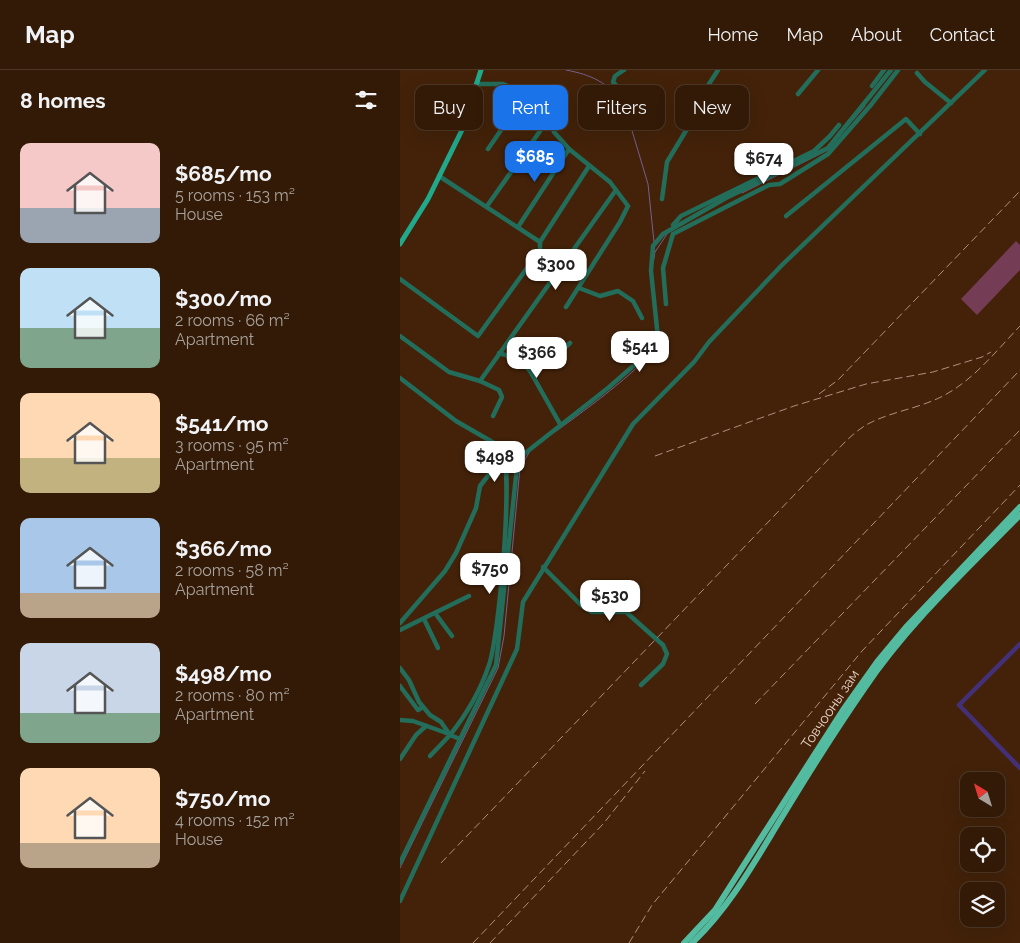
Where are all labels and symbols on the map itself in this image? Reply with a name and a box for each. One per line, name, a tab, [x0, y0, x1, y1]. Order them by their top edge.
pin: $685	[505, 140, 565, 183]
pin: $674	[734, 142, 794, 185]
pin: $300	[526, 248, 586, 291]
pin: $541	[610, 330, 670, 373]
pin: $366	[507, 336, 567, 379]
pin: $498	[465, 440, 525, 483]
pin: $750	[460, 552, 520, 595]
pin: $530	[580, 580, 640, 622]
street label: Товчооны зам	[798, 666, 862, 752]
north arrow	[960, 772, 1005, 818]

